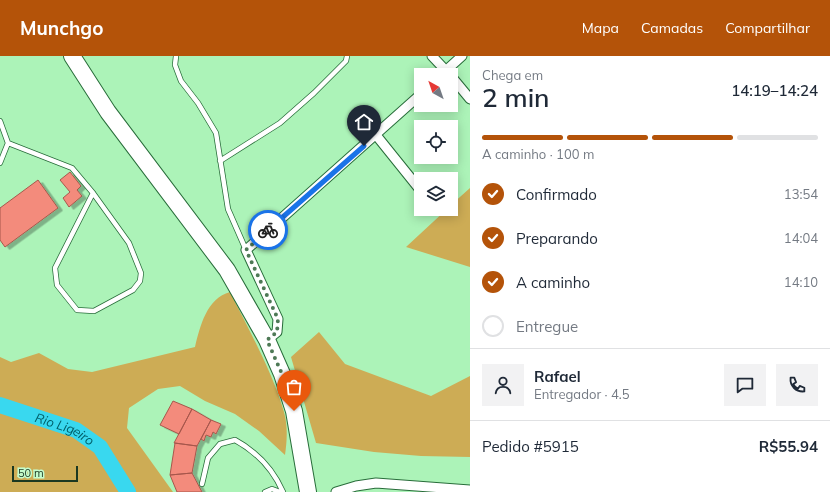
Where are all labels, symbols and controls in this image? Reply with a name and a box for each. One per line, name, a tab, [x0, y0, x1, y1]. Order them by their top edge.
text: Munchgo	[20, 16, 103, 40]
text: Mapa	[582, 19, 619, 37]
text: Camadas	[641, 19, 703, 37]
text: Compartilhar	[725, 19, 810, 37]
text: Chega em	[482, 67, 543, 83]
north arrow	[414, 68, 458, 112]
map controls	[414, 68, 458, 216]
text: 2 min	[482, 81, 550, 114]
text: 14:19–14:24	[731, 81, 818, 100]
pin	[347, 105, 381, 146]
icon: home	[353, 111, 375, 133]
button: locate	[414, 120, 458, 164]
text: A caminho · 100 m	[482, 146, 594, 162]
button: layers	[414, 172, 458, 216]
icon: check	[482, 183, 504, 205]
text: Confirmado	[516, 185, 597, 204]
text: 13:54	[784, 186, 818, 202]
courier	[248, 210, 288, 250]
icon: bike	[257, 219, 279, 241]
icon: check	[482, 227, 504, 249]
text: Preparando	[516, 229, 598, 248]
text: 14:04	[784, 230, 818, 246]
icon: check	[482, 271, 504, 293]
text: A caminho	[516, 273, 590, 292]
text: 14:10	[784, 274, 818, 290]
text: Entregue	[516, 317, 578, 336]
button: person	[482, 364, 524, 406]
button: chat	[724, 364, 766, 406]
button: phone	[776, 364, 818, 406]
text: Rafael	[534, 367, 581, 386]
pin	[277, 370, 311, 411]
icon: bag	[283, 376, 305, 398]
text: Entregador · 4.5	[534, 386, 629, 402]
water label: Rio Ligeiro	[33, 409, 97, 448]
text: Pedido #5915	[482, 437, 579, 456]
text: R$55.94	[759, 437, 818, 456]
scale bar	[12, 464, 78, 483]
text: 50 m	[18, 466, 44, 480]

